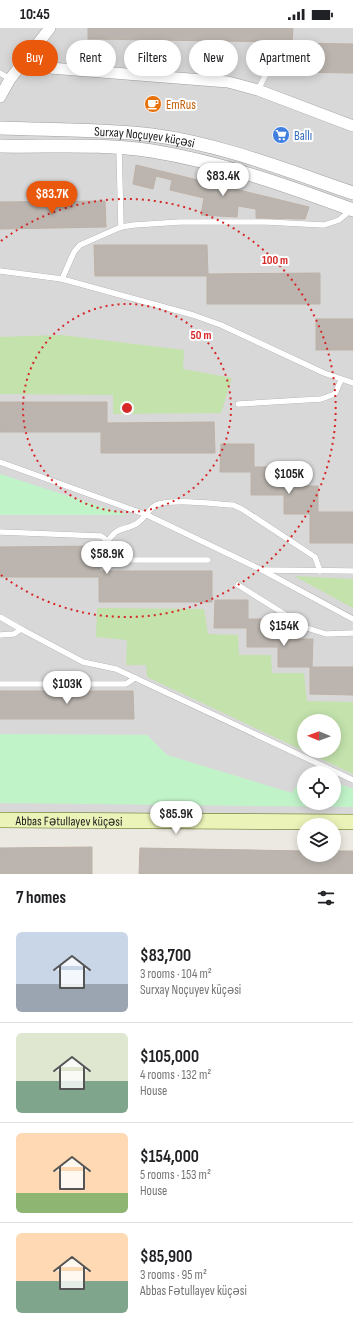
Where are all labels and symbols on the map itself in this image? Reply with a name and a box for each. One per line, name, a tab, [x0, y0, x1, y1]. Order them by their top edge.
cafe icon: EmRus	[143, 94, 163, 114]
place label: EmRus	[166, 97, 196, 113]
street label: Surxay Noçuyev küçəsi	[94, 124, 196, 152]
supermarket icon: Ballı	[271, 125, 291, 145]
place label: Ballı	[294, 128, 312, 144]
pin: $83.4K	[190, 163, 256, 197]
pin: $83.7K	[19, 181, 85, 215]
text: 100 m	[262, 253, 288, 268]
text: 50 m	[191, 328, 211, 343]
centre of rings	[120, 401, 134, 415]
pin: $105K	[261, 461, 317, 495]
pin: $58.9K	[74, 541, 140, 575]
pin: $154K	[256, 613, 312, 647]
pin: $103K	[39, 671, 95, 705]
north arrow	[297, 714, 341, 758]
pin: $85.9K	[143, 801, 209, 835]
street label: Abbas Fətullayev küçəsi	[14, 813, 123, 830]

